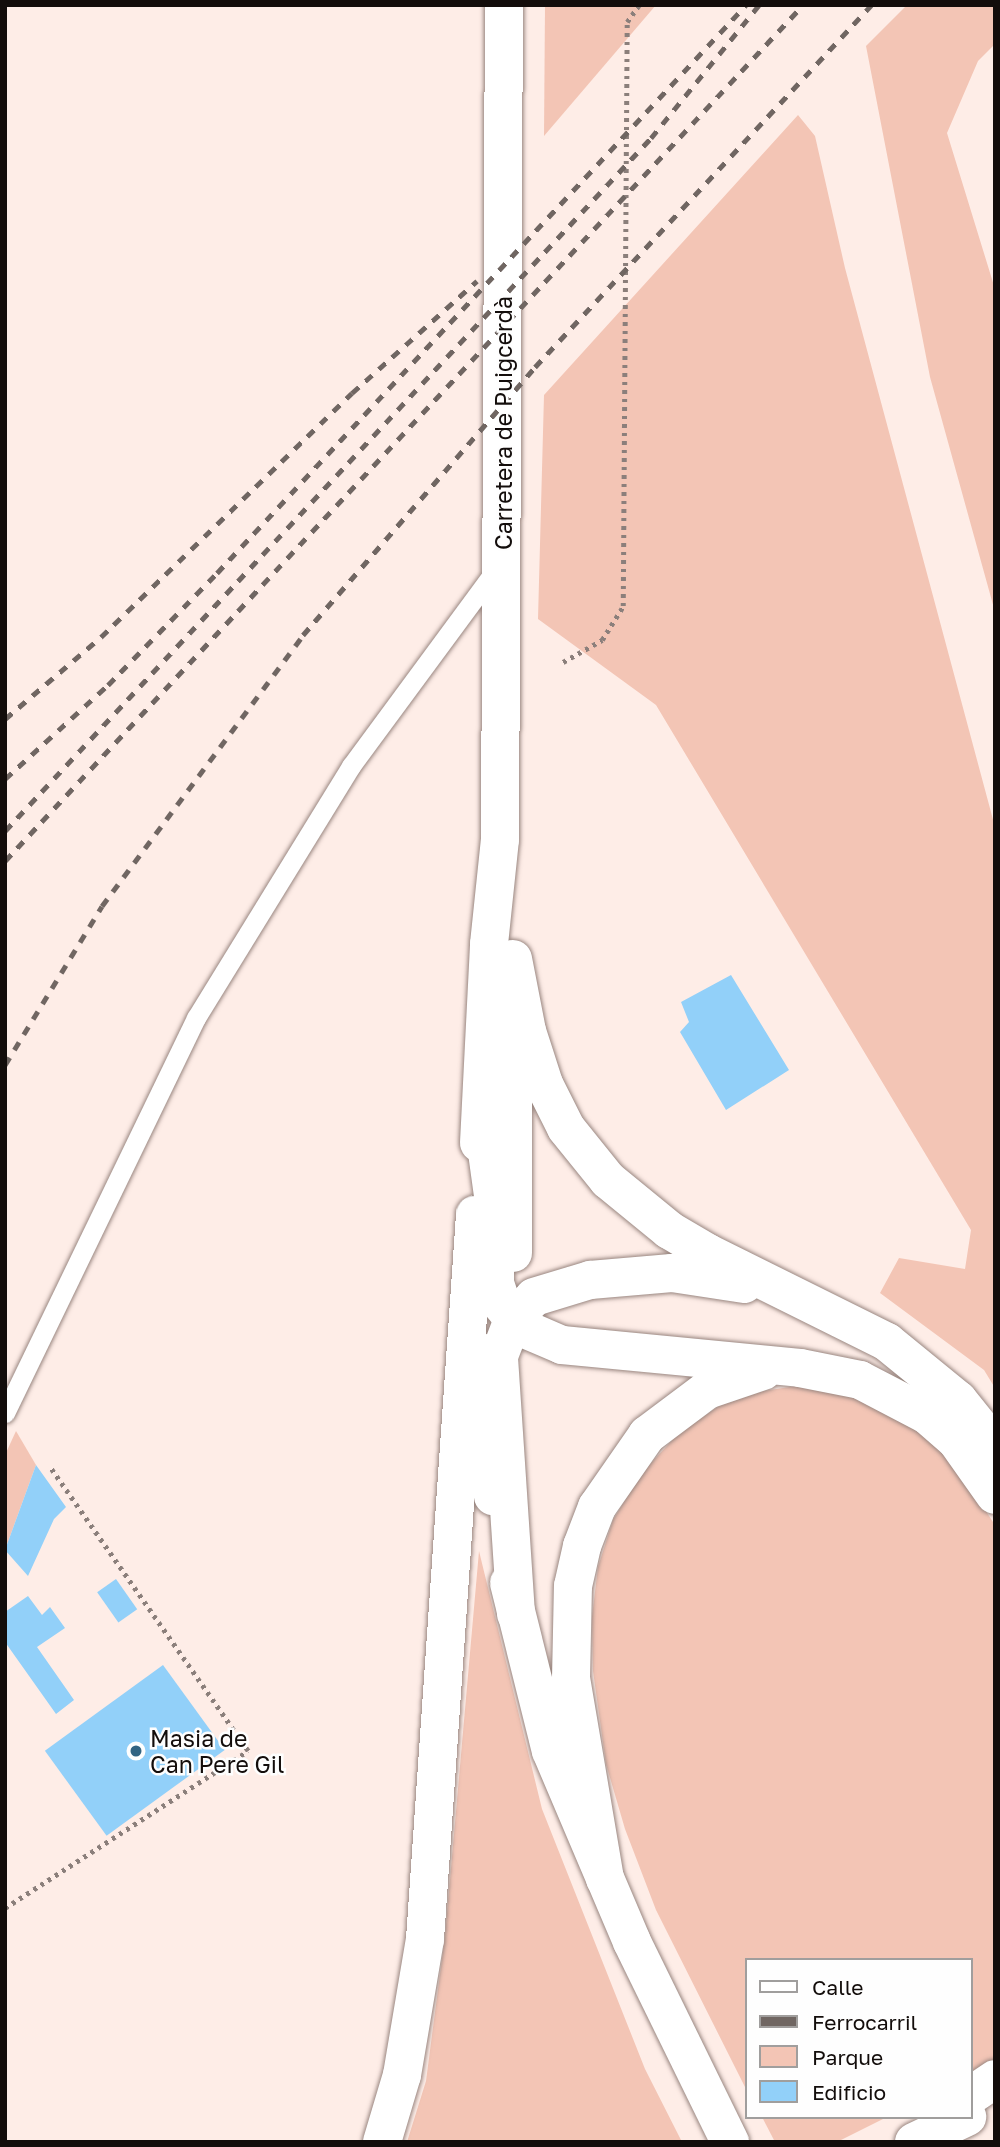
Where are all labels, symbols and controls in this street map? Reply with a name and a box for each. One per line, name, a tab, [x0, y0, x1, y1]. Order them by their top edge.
street label: Carretera de Puigcerdà	[489, 296, 517, 550]
place label: Masia de Can Pere Gil	[150, 1724, 284, 1778]
marker: Masia de Can Pere Gil	[128, 1743, 144, 1759]
legend	[744, 1958, 972, 2119]
text: Calle	[812, 1974, 864, 2000]
text: Ferrocarril	[812, 2009, 917, 2035]
text: Parque	[812, 2044, 883, 2070]
text: Edificio	[812, 2079, 886, 2105]

